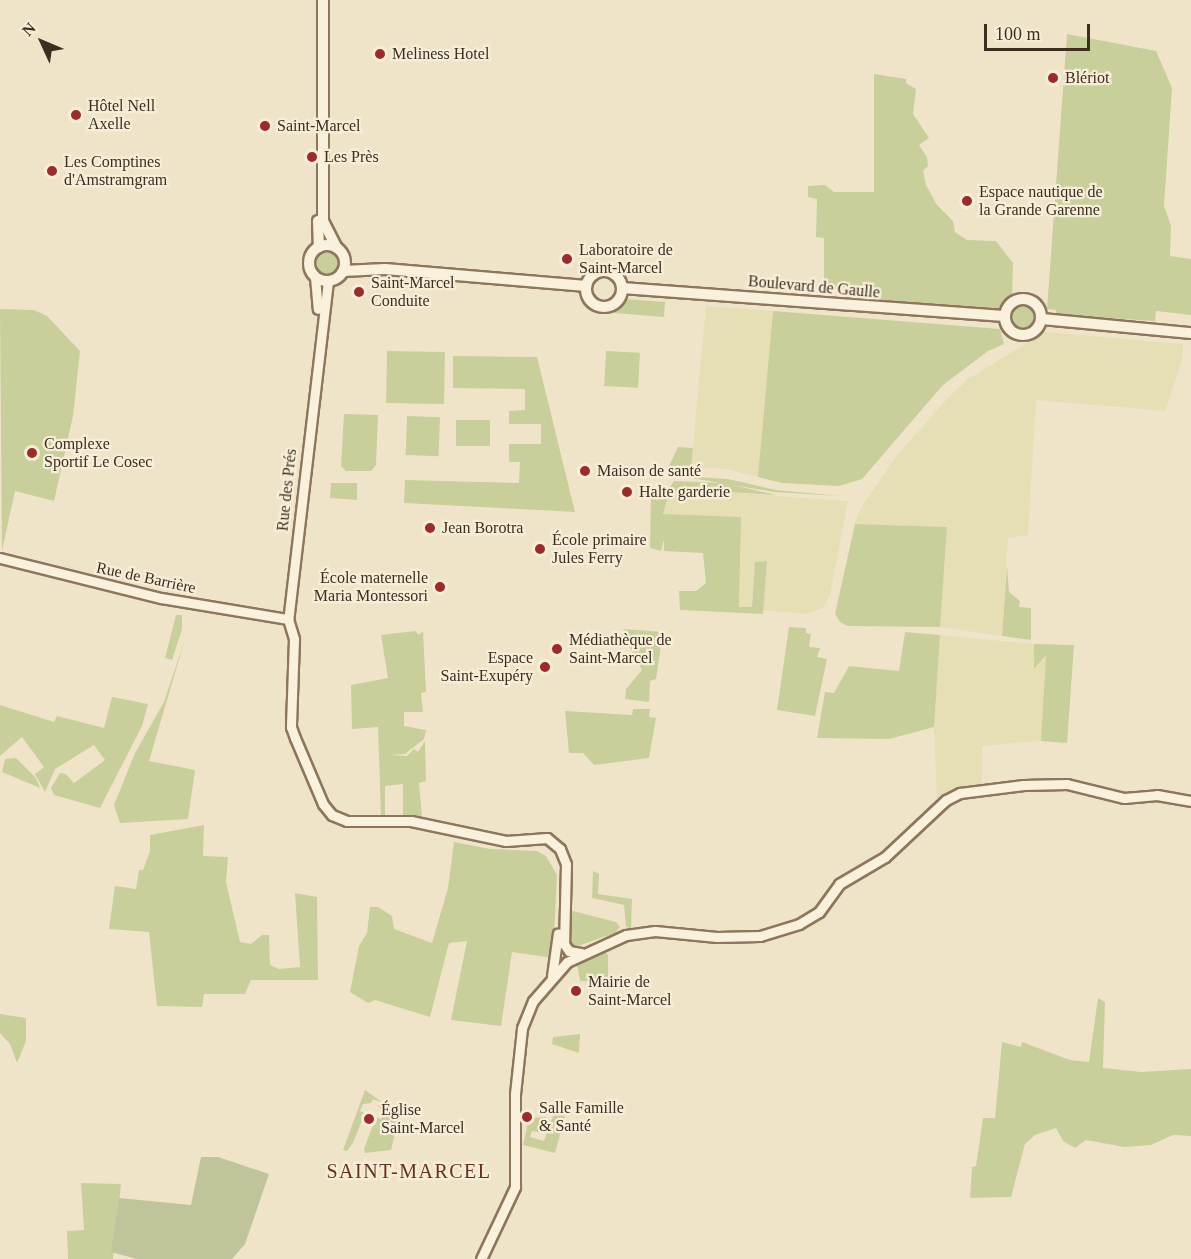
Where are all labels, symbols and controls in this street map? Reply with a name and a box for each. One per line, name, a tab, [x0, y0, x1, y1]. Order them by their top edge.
north arrow	[12, 12, 72, 72]
scale bar	[987, 12, 1094, 50]
text: N	[19, 19, 39, 39]
text: 100 m	[995, 24, 1041, 44]
place label: Meliness Hotel	[392, 44, 489, 64]
marker: Meliness Hotel	[373, 47, 387, 61]
place label: Blériot	[1065, 68, 1109, 88]
marker: Blériot	[1046, 71, 1060, 85]
place label: Hôtel Nell Axelle	[88, 96, 155, 134]
marker: Hôtel Nell Axelle	[69, 108, 83, 122]
place label: Saint-Marcel	[277, 116, 361, 136]
marker: Saint-Marcel	[258, 119, 272, 133]
place label: Les Près	[324, 147, 379, 167]
marker: Les Près	[305, 150, 319, 164]
place label: Les Comptines d'Amstramgram	[64, 152, 167, 190]
marker: Les Comptines d'Amstramgram	[45, 164, 59, 178]
place label: Espace nautique de la Grande Garenne	[979, 182, 1102, 220]
marker: Espace nautique de la Grande Garenne	[960, 194, 974, 208]
place label: Laboratoire de Saint-Marcel	[579, 240, 673, 278]
marker: Laboratoire de Saint-Marcel	[560, 252, 574, 266]
street label: Boulevard de Gaulle	[747, 272, 881, 302]
place label: Saint-Marcel Conduite	[371, 273, 455, 311]
marker: Saint-Marcel Conduite	[352, 285, 366, 299]
place label: Complexe Sportif Le Cosec	[44, 434, 152, 472]
marker: Complexe Sportif Le Cosec	[25, 446, 39, 460]
street label: Rue des Prés	[273, 448, 301, 532]
place label: Maison de santé	[597, 461, 701, 481]
marker: Maison de santé	[578, 464, 592, 478]
place label: Halte garderie	[639, 482, 730, 502]
marker: Halte garderie	[620, 485, 634, 499]
place label: Jean Borotra	[442, 518, 523, 538]
marker: Jean Borotra	[423, 521, 437, 535]
place label: École primaire Jules Ferry	[552, 530, 647, 568]
marker: École primaire Jules Ferry	[533, 542, 547, 556]
street label: Rue de Barrière	[94, 558, 198, 598]
place label: École maternelle Maria Montessori	[314, 568, 428, 606]
marker: École maternelle Maria Montessori	[433, 580, 447, 594]
place label: Médiathèque de Saint-Marcel	[569, 630, 672, 668]
marker: Médiathèque de Saint-Marcel	[550, 642, 564, 656]
place label: Espace Saint-Exupéry	[441, 648, 533, 686]
marker: Espace Saint-Exupéry	[538, 660, 552, 674]
place label: Mairie de Saint-Marcel	[588, 972, 672, 1010]
marker: Mairie de Saint-Marcel	[569, 984, 583, 998]
place label: Salle Famille & Santé	[539, 1098, 624, 1136]
place label: Église Saint-Marcel	[381, 1100, 465, 1138]
marker: Salle Famille & Santé	[520, 1110, 534, 1124]
marker: Église Saint-Marcel	[362, 1112, 376, 1126]
district label: SAINT-MARCEL	[326, 1159, 492, 1183]

